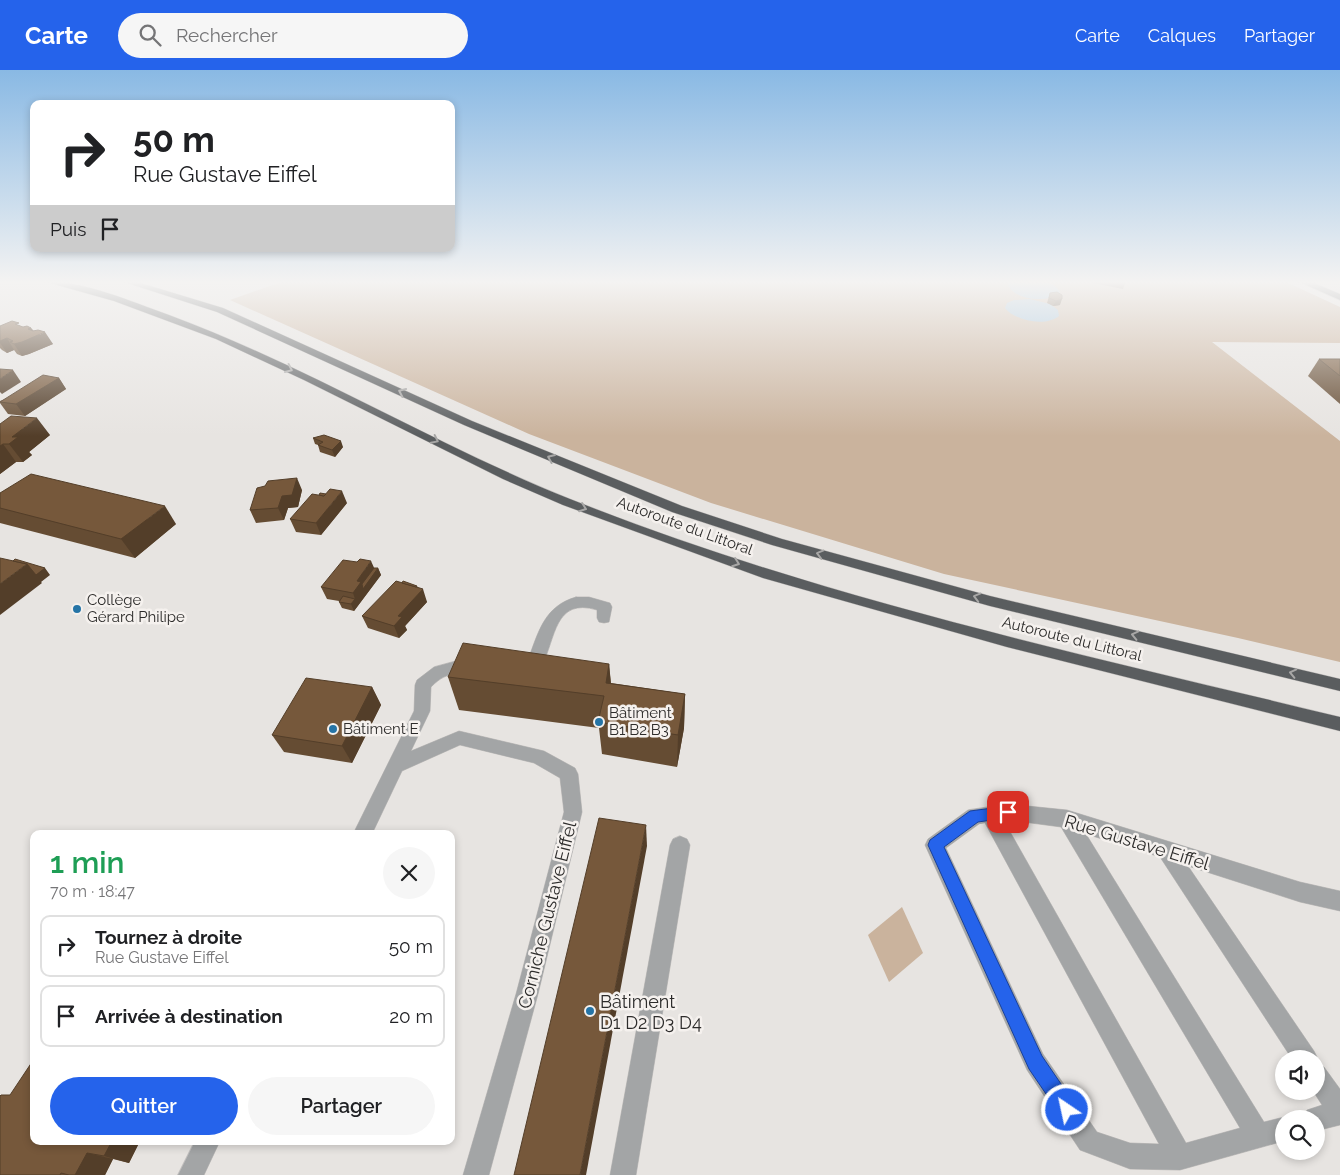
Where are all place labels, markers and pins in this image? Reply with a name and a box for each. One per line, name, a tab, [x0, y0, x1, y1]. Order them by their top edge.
place label: Collège Gérard Philipe	[87, 591, 185, 626]
marker: Collège Gérard Philipe	[71, 603, 83, 615]
place label: Bâtiment B1 B2 B3	[609, 704, 672, 739]
marker: Bâtiment B1 B2 B3	[593, 716, 605, 728]
place label: Bâtiment E	[343, 720, 419, 738]
marker: Bâtiment E	[327, 723, 339, 735]
pin	[987, 791, 1029, 833]
place label: Bâtiment D1 D2 D3 D4	[600, 991, 702, 1033]
marker: Bâtiment D1 D2 D3 D4	[584, 1005, 596, 1017]

